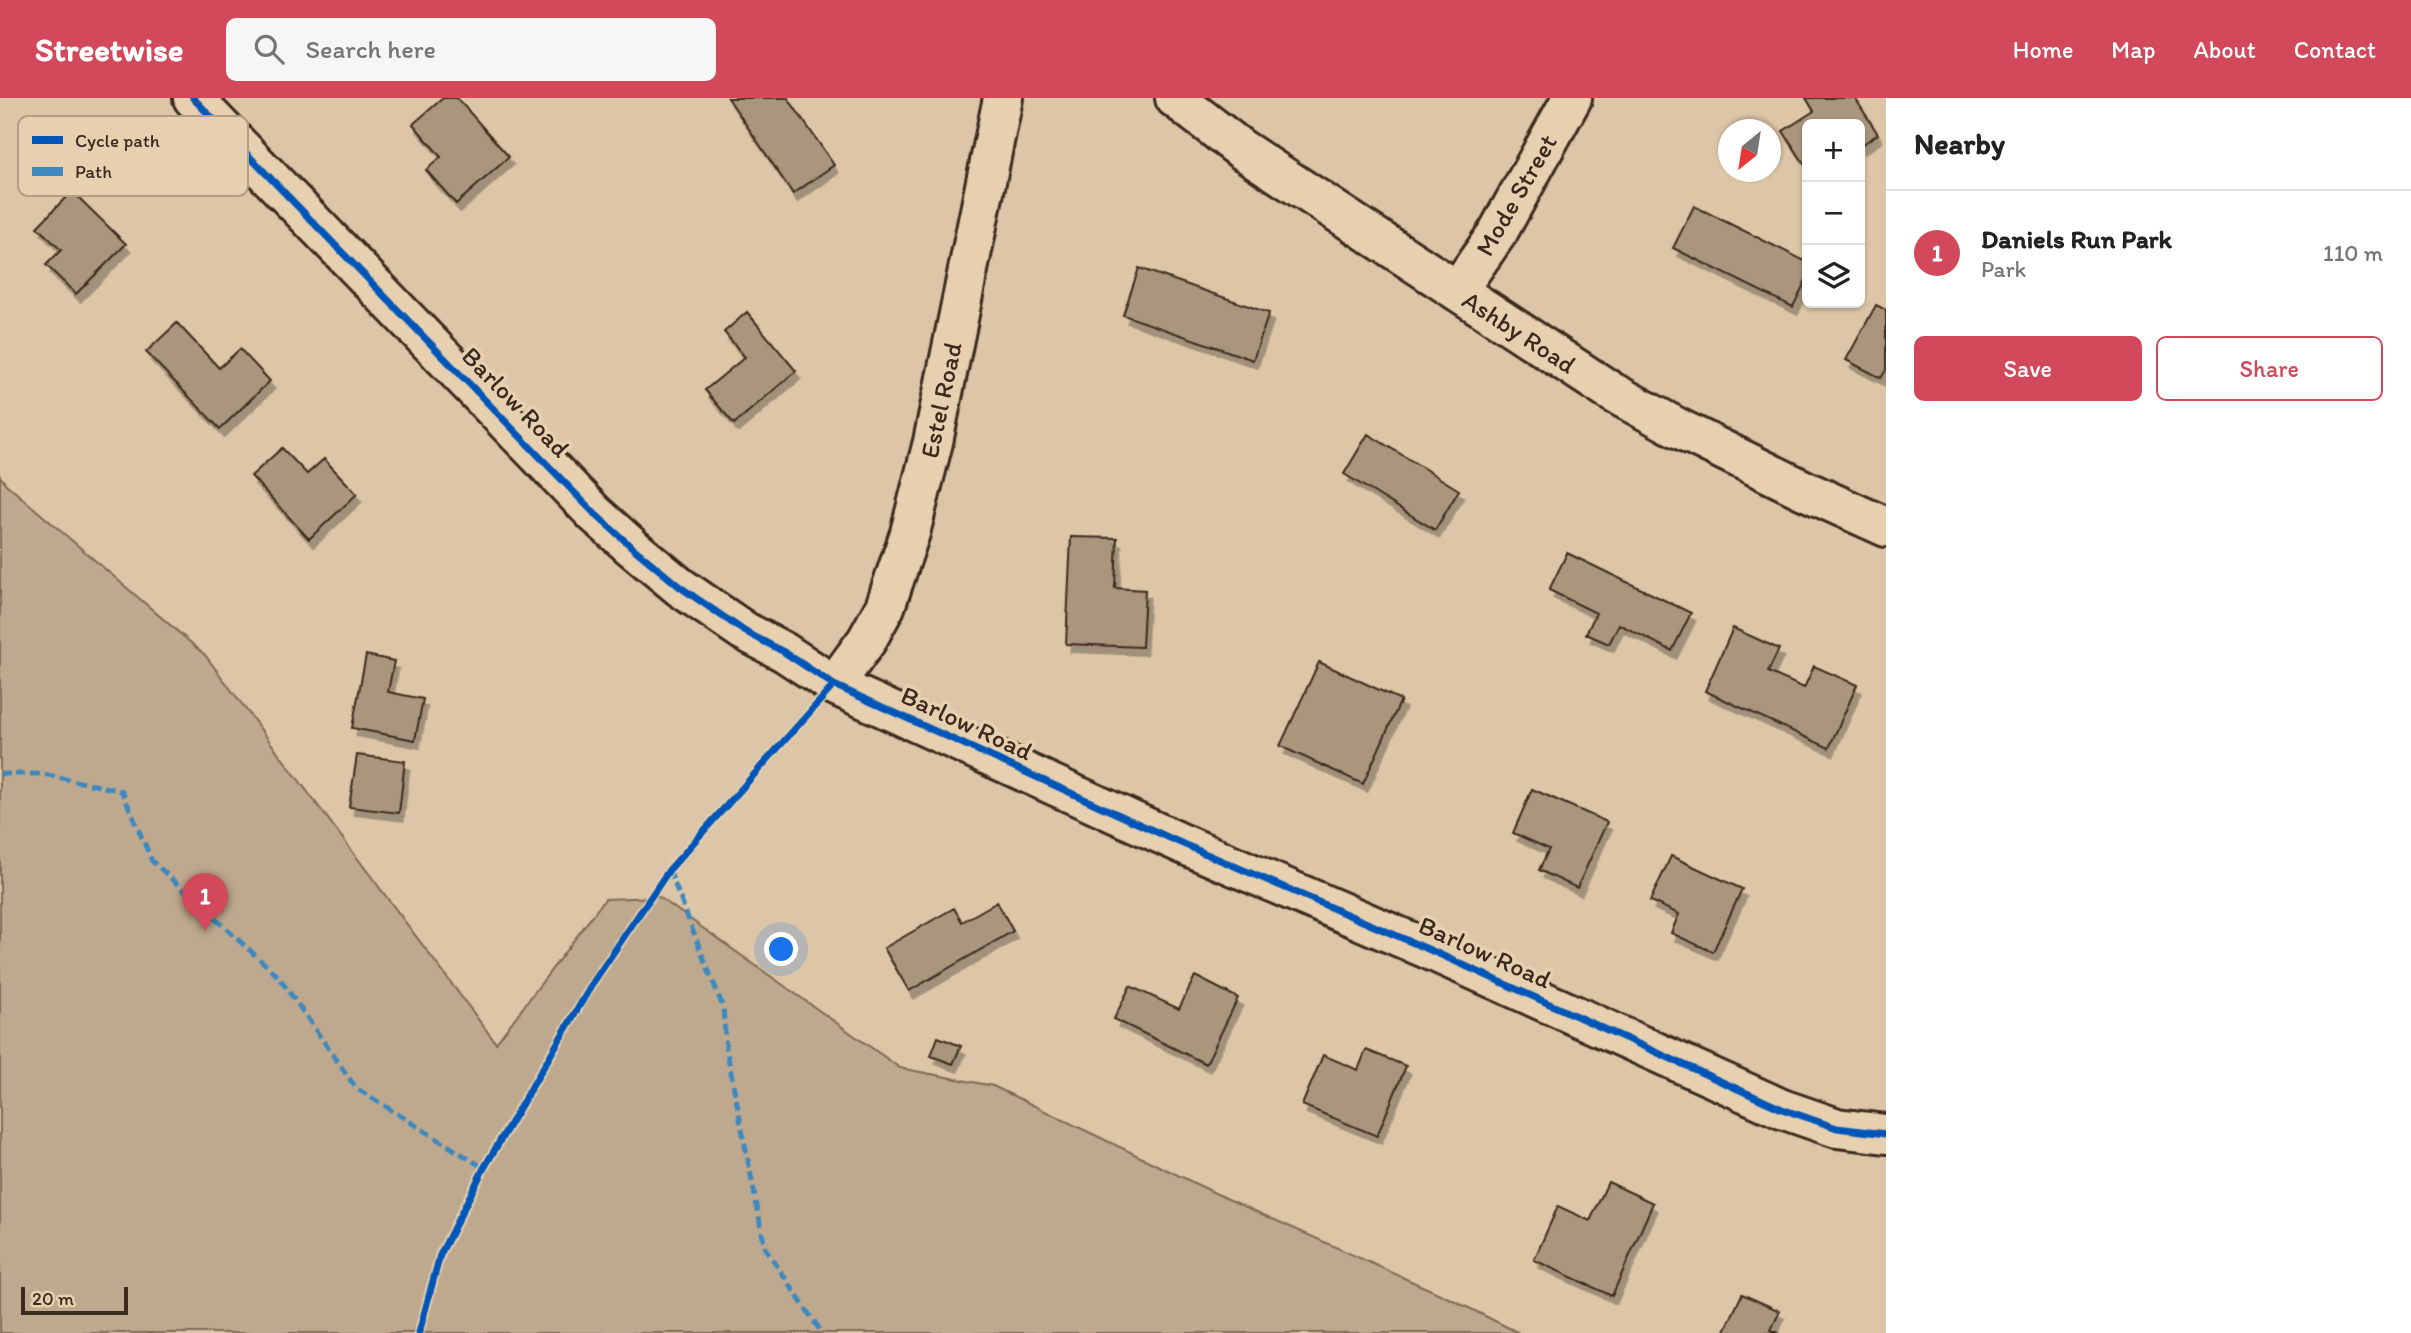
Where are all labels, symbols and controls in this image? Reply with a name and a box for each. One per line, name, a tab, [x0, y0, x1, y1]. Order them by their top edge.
search box	[226, 18, 716, 81]
text: Streetwise	[35, 30, 184, 69]
icon: search	[250, 30, 288, 68]
text: Search here	[306, 33, 436, 65]
text: Home	[2013, 35, 2073, 64]
text: Map	[2111, 35, 2155, 64]
text: About	[2193, 35, 2256, 64]
text: Contact	[2294, 35, 2376, 64]
legend	[18, 116, 248, 196]
north arrow	[1718, 119, 1781, 182]
map controls	[1802, 119, 1865, 308]
button: +	[1802, 119, 1865, 182]
text: Nearby	[1914, 125, 2005, 162]
street label: Mode Street	[1468, 128, 1564, 262]
text: Cycle path	[75, 129, 160, 152]
text: Path	[75, 160, 112, 183]
button: −	[1802, 182, 1865, 245]
text: Daniels Run Park	[1981, 223, 2172, 255]
text: 1	[1932, 239, 1942, 267]
text: 110 m	[2323, 239, 2383, 267]
button: layers	[1802, 245, 1865, 308]
text: Park	[1981, 255, 2026, 283]
street label: Ashby Road	[1456, 284, 1582, 381]
button: Save	[1914, 336, 2142, 401]
button: Share	[2156, 336, 2383, 401]
street label: Estel Road	[913, 338, 969, 461]
street label: Barlow Road	[455, 340, 577, 465]
street label: Barlow Road	[896, 679, 1039, 768]
pin: 1	[182, 873, 228, 931]
street label: Barlow Road	[1414, 909, 1557, 996]
your location	[764, 932, 798, 966]
scale bar	[21, 1284, 128, 1316]
text: 20 m	[32, 1287, 74, 1310]

